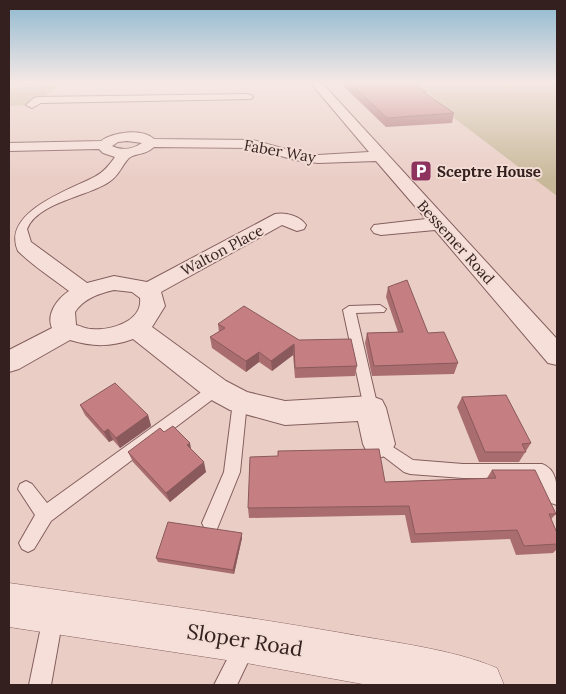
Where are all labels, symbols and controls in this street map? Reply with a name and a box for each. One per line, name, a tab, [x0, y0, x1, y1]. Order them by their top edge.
street label: Faber Way	[243, 135, 317, 167]
parking icon: Sceptre House	[409, 159, 433, 183]
place label: Sceptre House	[437, 162, 541, 181]
street label: Bessemer Road	[413, 196, 499, 288]
street label: Walton Place	[178, 220, 266, 280]
street label: Sloper Road	[185, 618, 305, 662]

